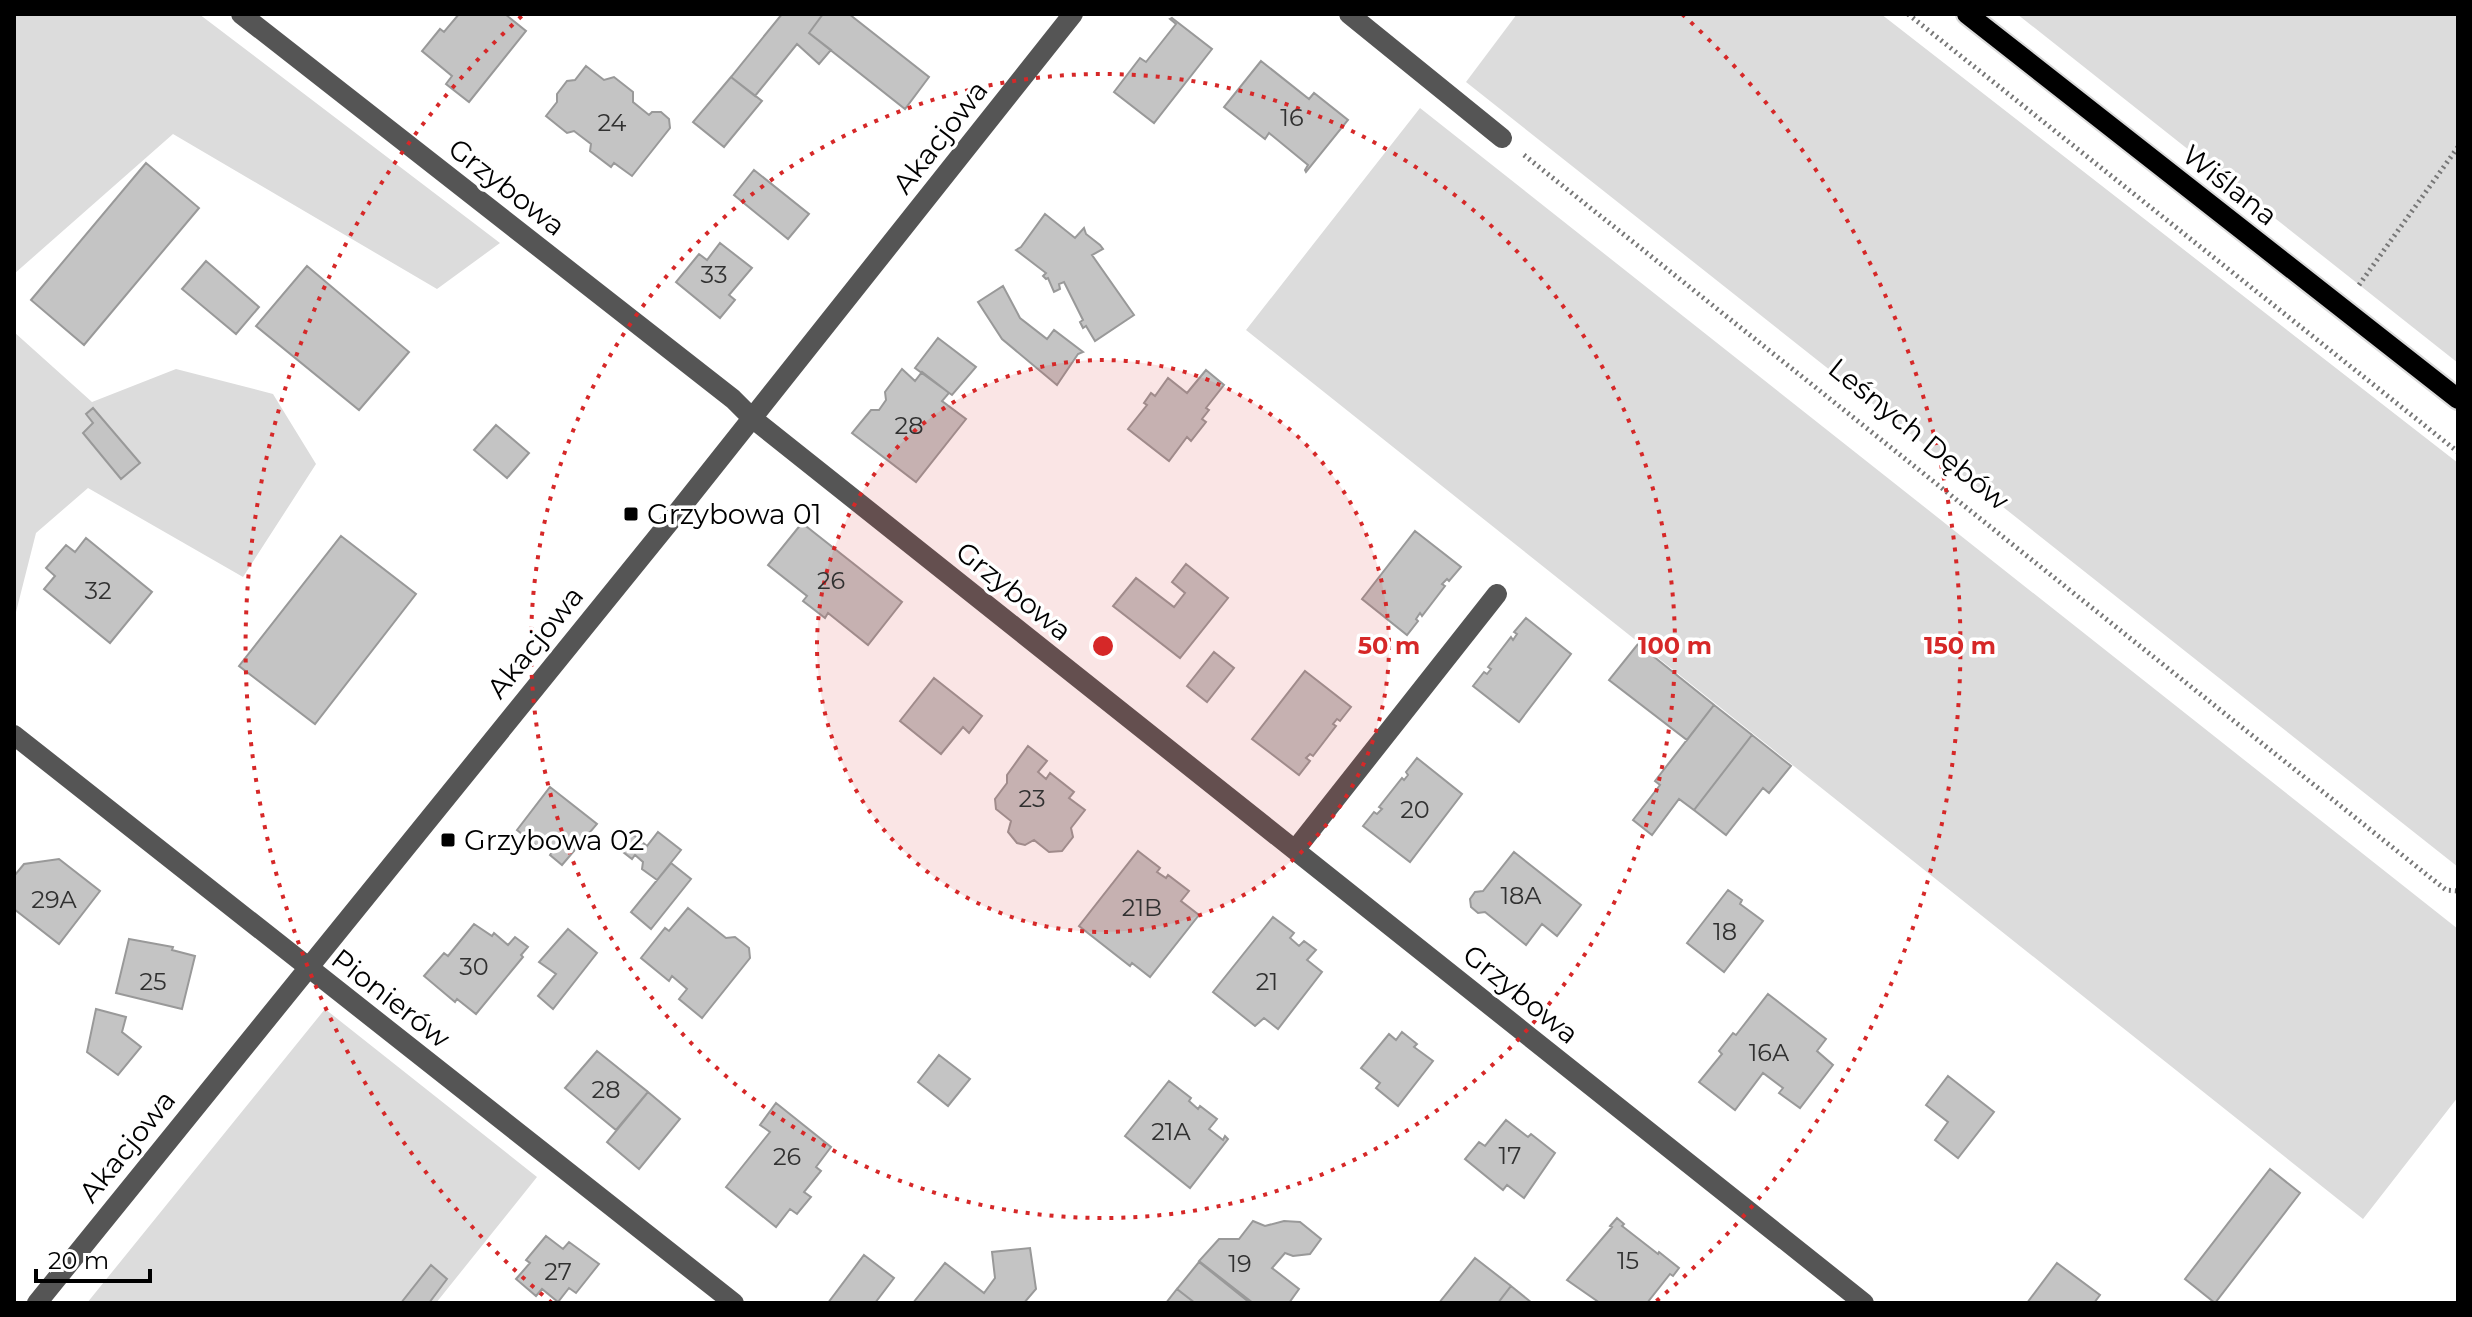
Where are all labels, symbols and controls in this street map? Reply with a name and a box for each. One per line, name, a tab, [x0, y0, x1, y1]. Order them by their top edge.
street label: Akacjowa	[885, 74, 995, 200]
house number: 16	[1280, 103, 1304, 132]
house number: 24	[598, 108, 627, 137]
street label: Grzybowa	[442, 131, 572, 243]
street label: Wiślana	[2176, 137, 2284, 233]
house number: 33	[701, 260, 727, 289]
street label: Leśnych Dębów	[1822, 351, 2016, 517]
house number: 28	[895, 411, 923, 440]
place label: Grzybowa 01	[647, 497, 822, 531]
marker: Grzybowa 01	[622, 505, 640, 523]
street label: Grzybowa	[949, 534, 1079, 648]
house number: 26	[817, 566, 845, 595]
house number: 32	[84, 576, 112, 605]
street label: Akacjowa	[480, 579, 590, 705]
text: 50 m	[1358, 631, 1420, 660]
text: 100 m	[1638, 631, 1712, 660]
text: 150 m	[1924, 631, 1996, 660]
centre of rings	[1089, 632, 1117, 660]
house number: 23	[1018, 784, 1046, 813]
house number: 20	[1400, 795, 1430, 824]
place label: Grzybowa 02	[464, 823, 644, 857]
marker: Grzybowa 02	[439, 831, 457, 849]
house number: 18A	[1500, 881, 1542, 910]
house number: 29A	[31, 885, 77, 914]
house number: 21B	[1122, 893, 1162, 922]
house number: 18	[1713, 917, 1737, 946]
street label: Grzybowa	[1456, 937, 1586, 1051]
street label: Pionierów	[325, 941, 457, 1055]
house number: 30	[459, 952, 489, 981]
house number: 25	[139, 967, 167, 996]
house number: 21	[1256, 967, 1278, 996]
house number: 16A	[1749, 1038, 1790, 1067]
house number: 28	[592, 1075, 620, 1104]
street label: Akacjowa	[72, 1083, 182, 1209]
house number: 21A	[1151, 1117, 1192, 1146]
house number: 17	[1499, 1141, 1521, 1170]
house number: 26	[773, 1142, 801, 1171]
scale bar	[36, 1233, 150, 1283]
text: 20 m	[48, 1246, 109, 1275]
house number: 15	[1617, 1246, 1639, 1275]
house number: 19	[1228, 1249, 1252, 1278]
house number: 27	[544, 1257, 572, 1286]

